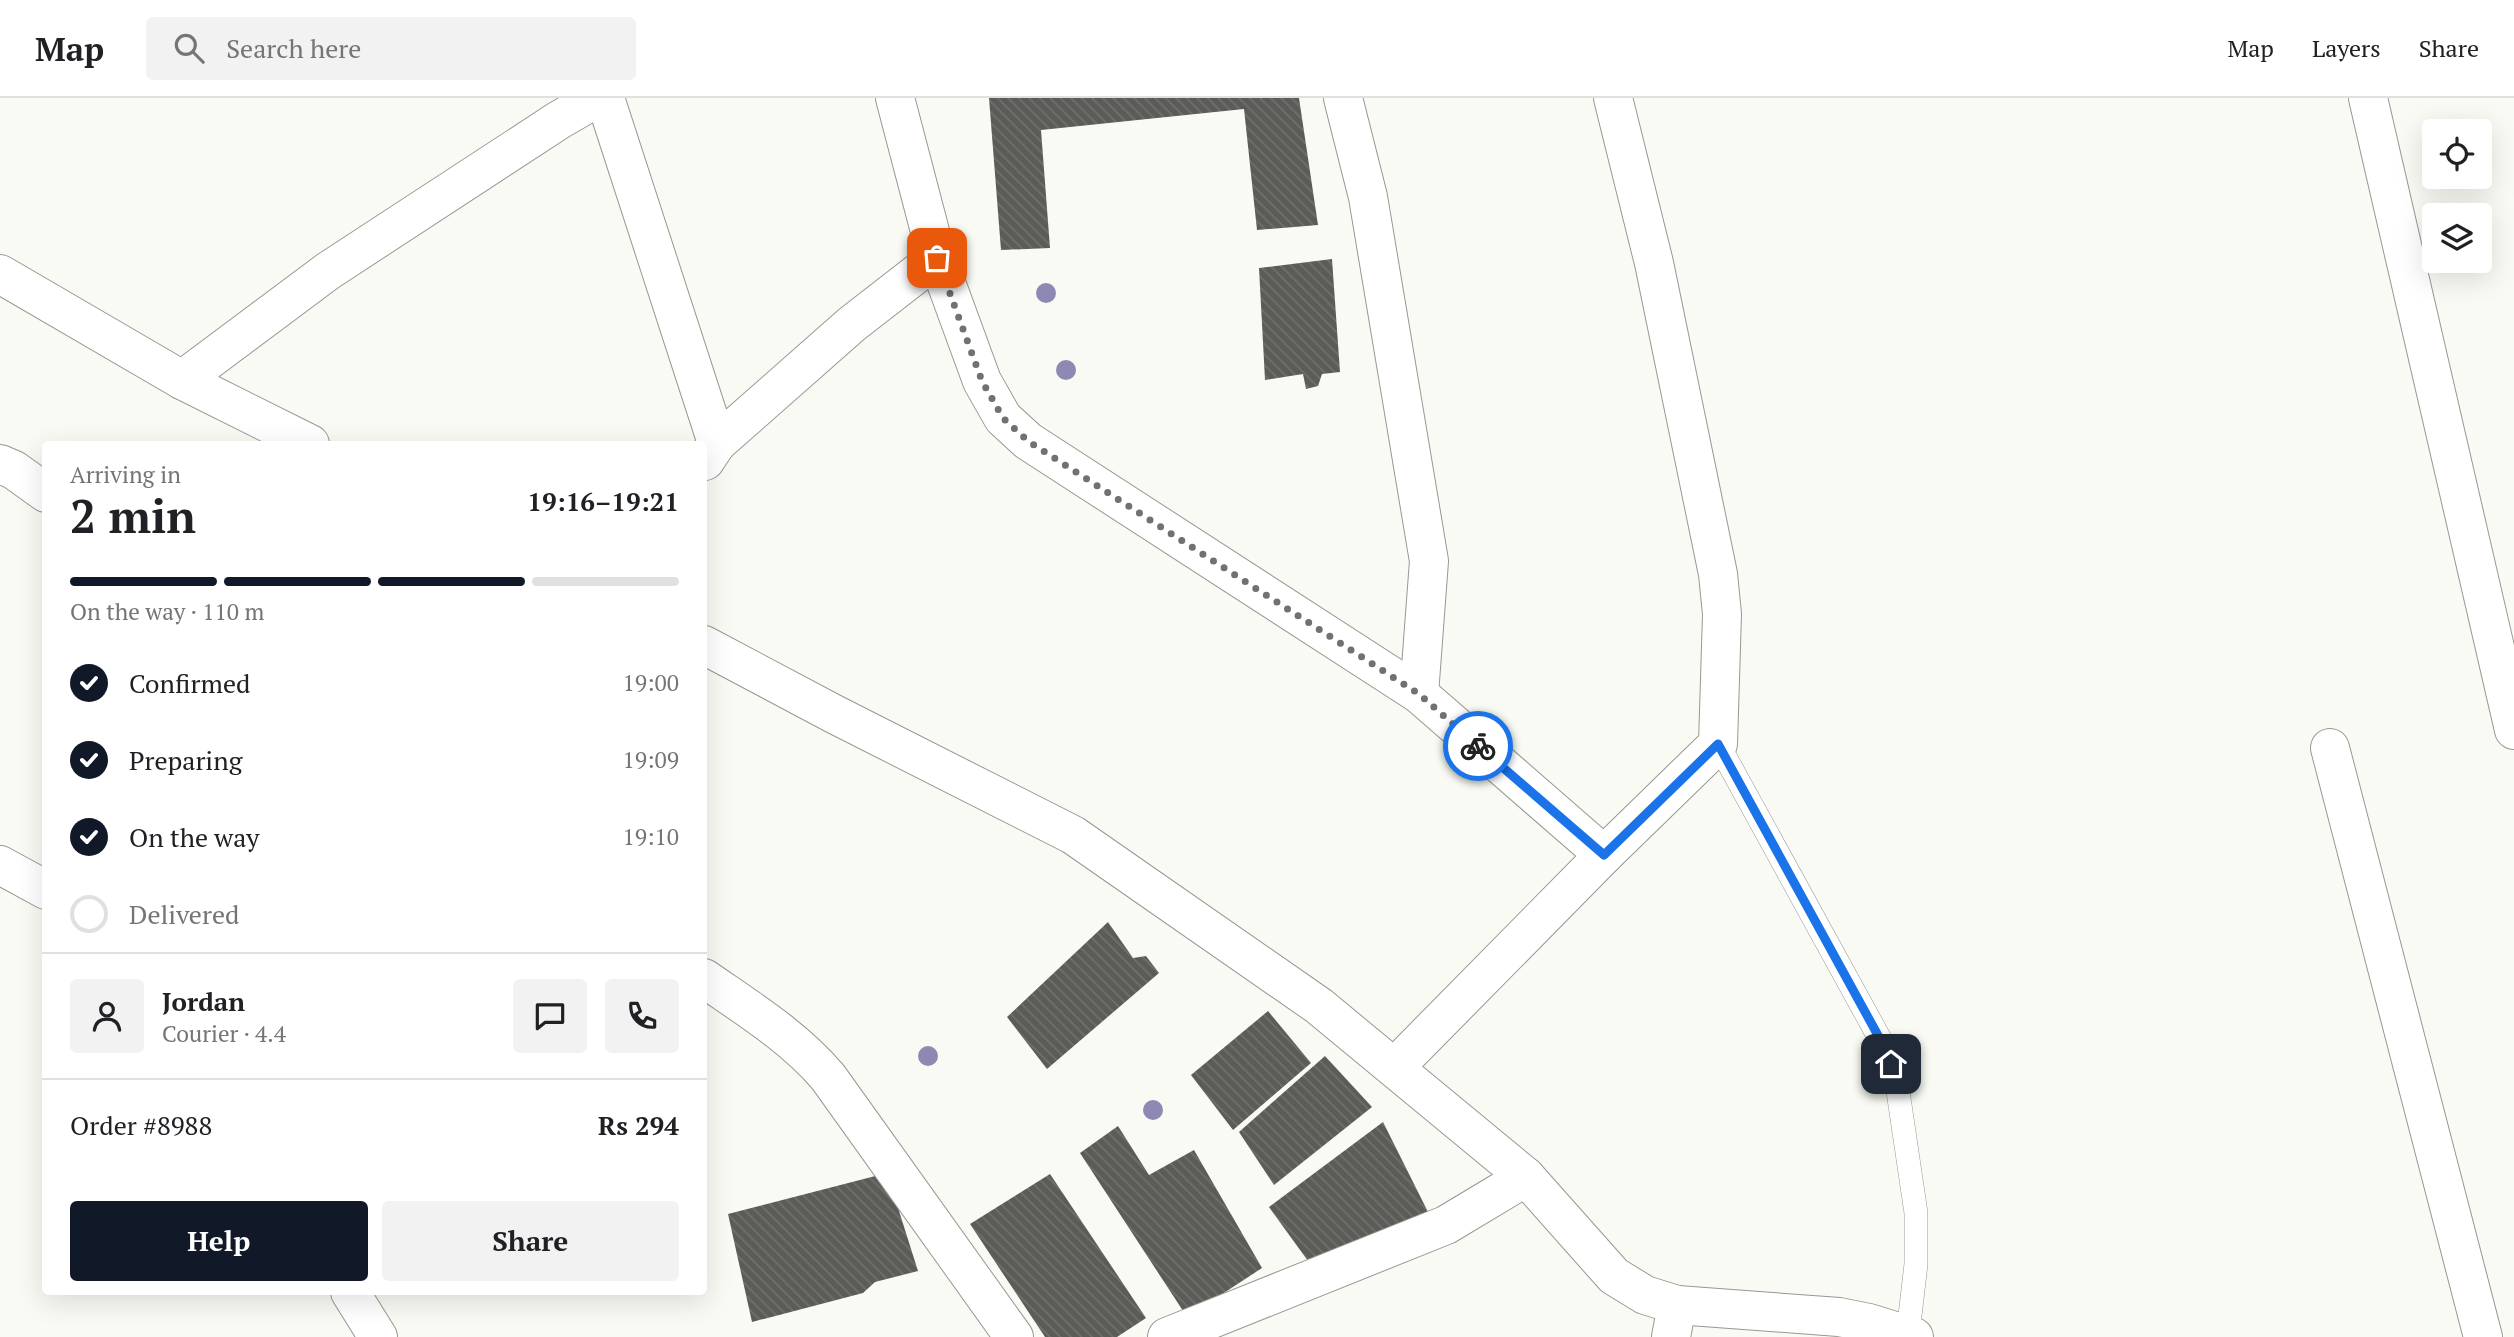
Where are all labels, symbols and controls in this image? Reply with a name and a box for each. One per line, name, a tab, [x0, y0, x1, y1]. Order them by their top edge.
search box	[146, 17, 636, 80]
text: Map	[35, 27, 104, 70]
icon: search	[170, 29, 208, 67]
text: Search here	[226, 31, 361, 65]
text: Map	[2227, 32, 2274, 64]
text: Layers	[2312, 32, 2381, 64]
text: Share	[2419, 32, 2479, 64]
map controls	[2422, 119, 2492, 273]
button: locate	[2422, 119, 2492, 189]
button: layers	[2422, 203, 2492, 273]
pin	[907, 228, 967, 288]
icon: bag	[918, 239, 956, 277]
text: Arriving in	[70, 459, 181, 490]
text: 19:16–19:21	[527, 484, 679, 518]
text: 2 min	[70, 485, 196, 546]
text: On the way · 110 m	[70, 596, 264, 627]
icon: check	[70, 664, 108, 702]
text: Confirmed	[129, 666, 250, 700]
text: 19:00	[622, 667, 679, 698]
courier	[1443, 711, 1513, 781]
icon: bike	[1459, 727, 1497, 765]
icon: check	[70, 741, 108, 779]
text: Preparing	[129, 743, 242, 777]
text: 19:09	[622, 744, 679, 775]
icon: check	[70, 818, 108, 856]
text: On the way	[129, 820, 260, 854]
text: 19:10	[622, 821, 679, 852]
text: Delivered	[129, 897, 239, 931]
button: person	[70, 979, 144, 1053]
button: chat	[513, 979, 587, 1053]
button: phone	[605, 979, 679, 1053]
text: Jordan	[162, 984, 245, 1018]
text: Courier · 4.4	[162, 1018, 286, 1049]
pin	[1861, 1034, 1921, 1094]
icon: home	[1872, 1045, 1910, 1083]
text: Order #8988	[70, 1108, 212, 1142]
text: Rs 294	[598, 1108, 679, 1142]
button: Help	[70, 1201, 368, 1281]
button: Share	[382, 1201, 679, 1281]

